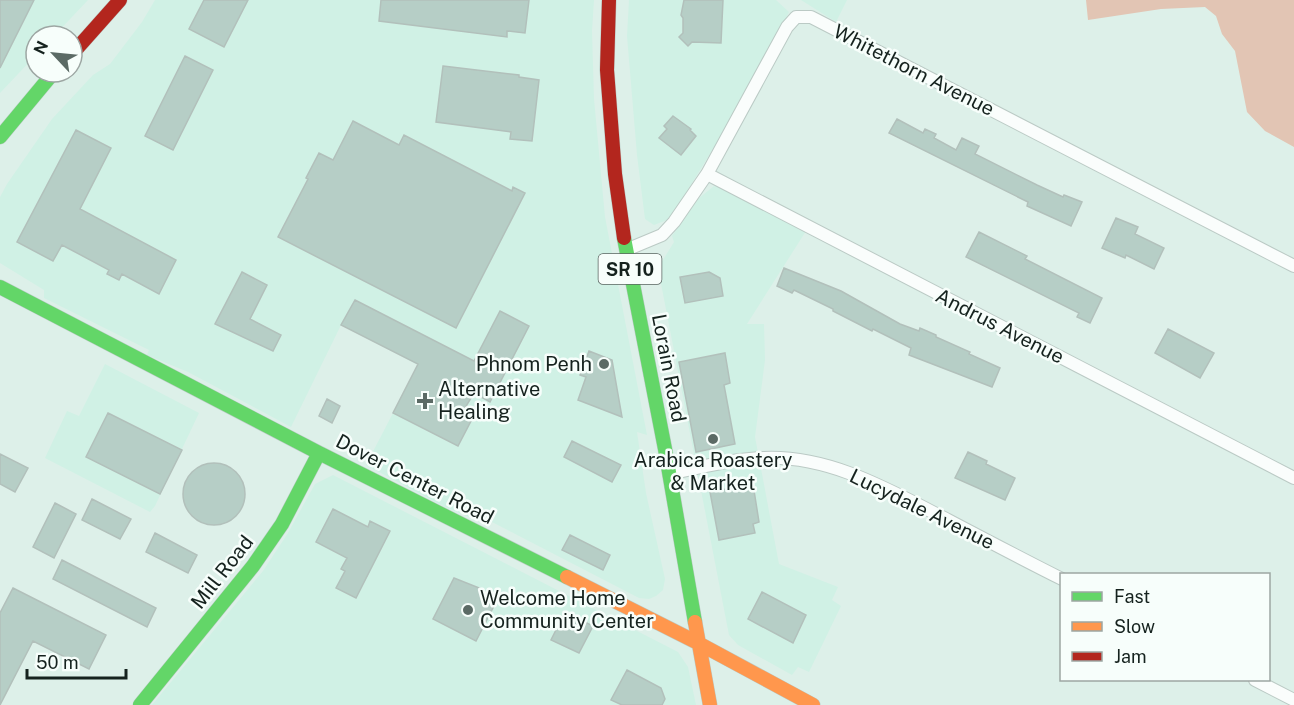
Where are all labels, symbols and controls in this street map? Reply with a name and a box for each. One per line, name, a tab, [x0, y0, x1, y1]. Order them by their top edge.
street label: Whitethorn Avenue	[829, 19, 999, 121]
north arrow	[24, 24, 84, 84]
text: N	[30, 38, 52, 57]
road number: SR 10	[598, 254, 662, 284]
street label: Andrus Avenue	[932, 283, 1068, 369]
street label: Lorain Road	[647, 312, 691, 424]
place label: Phnom Penh	[476, 352, 592, 376]
marker: Phnom Penh	[597, 357, 611, 371]
place label: Alternative Healing	[438, 377, 540, 424]
marker: Alternative Healing	[416, 392, 434, 410]
street label: Dover Center Road	[332, 429, 498, 529]
marker: Arabica Roastery & Market	[706, 432, 720, 446]
place label: Arabica Roastery & Market	[633, 448, 793, 495]
street label: Lucydale Avenue	[846, 464, 998, 554]
street label: Mill Road	[186, 530, 258, 614]
legend	[1060, 573, 1270, 681]
place label: Welcome Home Community Center	[480, 586, 654, 633]
text: Fast	[1114, 586, 1150, 607]
marker: Welcome Home Community Center	[461, 603, 475, 617]
text: Slow	[1114, 616, 1155, 637]
scale bar	[27, 642, 126, 680]
text: Jam	[1114, 646, 1147, 667]
text: 50 m	[36, 652, 79, 673]

